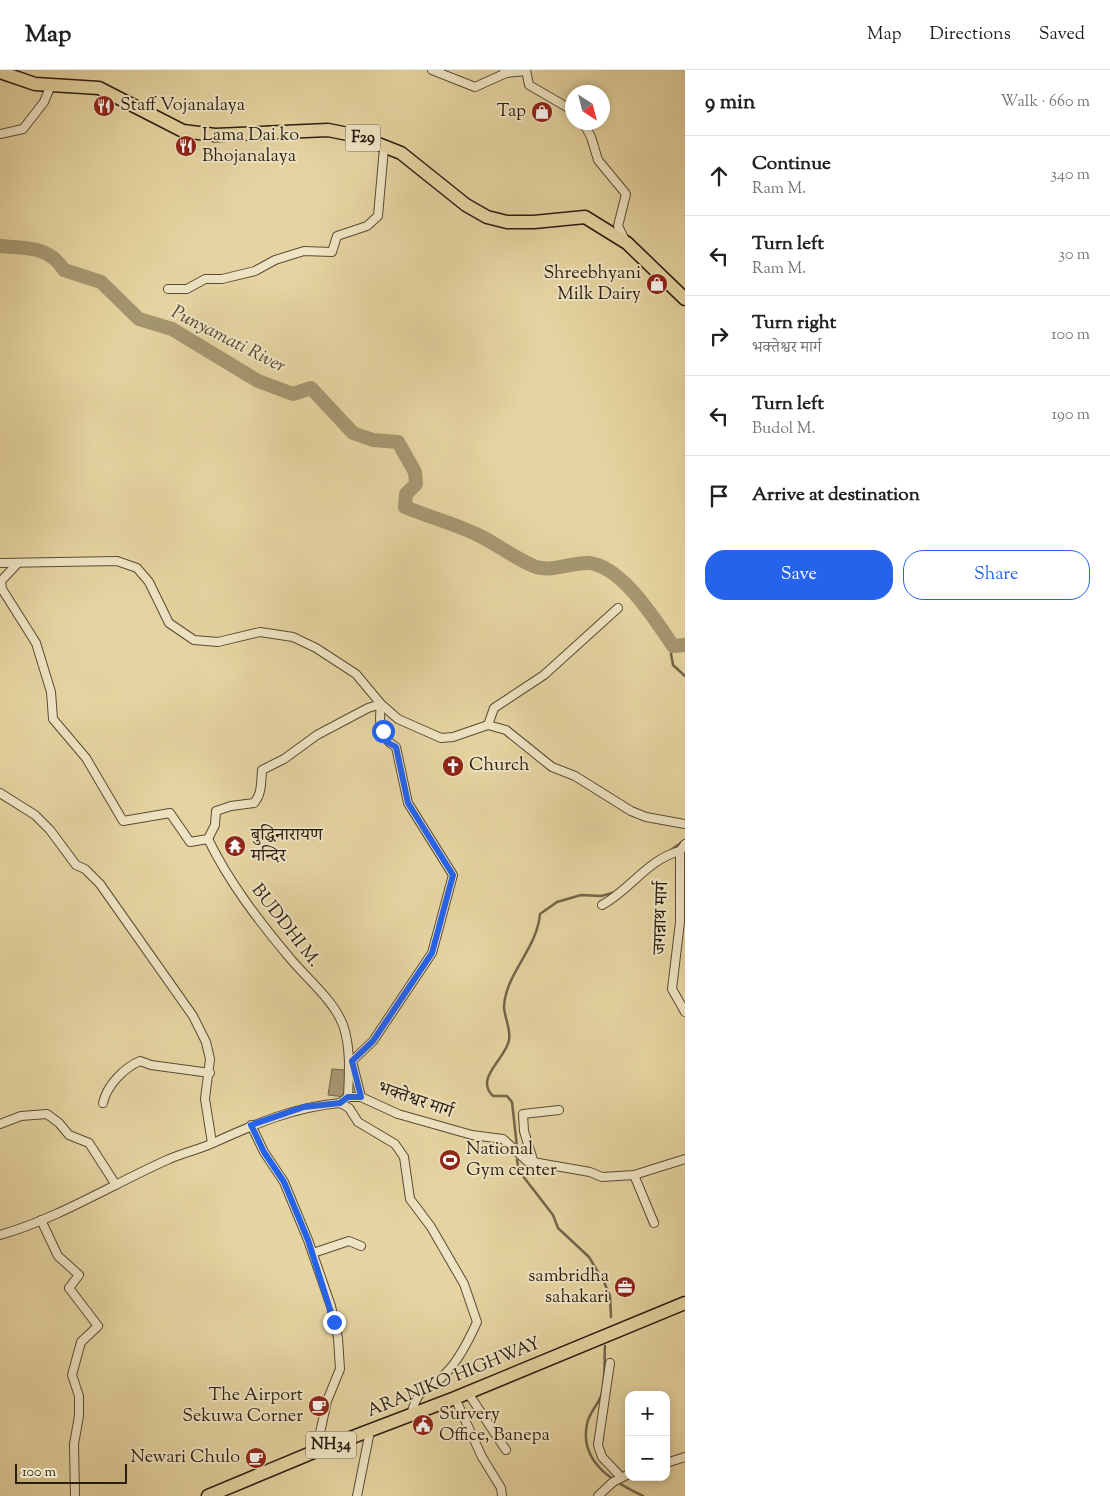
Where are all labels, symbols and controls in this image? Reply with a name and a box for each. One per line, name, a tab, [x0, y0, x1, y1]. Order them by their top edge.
text: Map	[25, 18, 71, 52]
text: Map	[867, 22, 902, 48]
text: Directions	[930, 22, 1011, 48]
text: Saved	[1039, 22, 1085, 48]
north arrow	[565, 85, 610, 130]
text: 9 min	[705, 88, 755, 118]
text: Walk · 660 m	[1001, 91, 1090, 114]
place label: Staff Vojanalaya	[120, 93, 245, 119]
restaurant icon: Staff Vojanalaya	[92, 94, 116, 118]
place label: Tap	[497, 99, 526, 125]
shop icon: Tap	[530, 100, 554, 124]
place label: Lama Dai ko Bhojanalaya	[202, 123, 299, 170]
road number: F29	[346, 124, 380, 152]
restaurant icon: Lama Dai ko Bhojanalaya	[174, 134, 198, 158]
text: Continue	[752, 151, 831, 178]
icon: ahead	[705, 162, 733, 190]
text: 340 m	[1051, 164, 1090, 187]
text: Ram M.	[752, 178, 806, 201]
text: Turn left	[752, 231, 824, 258]
icon: left	[705, 242, 733, 270]
text: 30 m	[1059, 244, 1090, 267]
text: Ram M.	[752, 258, 806, 281]
place label: Shreebhyani Milk Dairy	[543, 261, 641, 308]
shop icon: Shreebhyani Milk Dairy	[645, 272, 669, 296]
water label: Punyamati River	[166, 300, 290, 381]
text: Turn right	[752, 310, 836, 337]
icon: right	[705, 322, 733, 350]
text: 100 m	[1051, 324, 1090, 347]
text: भक्तेश्वर मार्ग	[752, 337, 821, 360]
text: Turn left	[752, 391, 824, 418]
icon: left	[705, 402, 733, 430]
text: 190 m	[1052, 404, 1090, 427]
text: Budol M.	[752, 418, 815, 441]
icon: arrive	[705, 482, 733, 510]
text: Arrive at destination	[752, 482, 920, 509]
button: Save	[705, 550, 893, 600]
button: Share	[903, 550, 1090, 600]
route start	[372, 720, 395, 743]
place label: Church	[469, 753, 530, 779]
church icon: Church	[441, 754, 465, 778]
place label: बुद्धिनारायण मन्दिर	[250, 823, 324, 870]
temple icon: बुद्धिनारायण मन्दिर	[223, 834, 247, 858]
street label: BUDDHI M.	[244, 879, 326, 973]
street label: जगन्नाथ मार्ग	[648, 879, 676, 956]
street label: भक्तेश्वर मार्ग	[374, 1076, 458, 1127]
place label: National Gym center	[466, 1137, 557, 1184]
sports icon: National Gym center	[438, 1148, 462, 1172]
place label: sambridha sahakari	[528, 1264, 609, 1311]
office icon: sambridha sahakari	[613, 1275, 637, 1299]
route end	[323, 1311, 346, 1334]
street label: ARANIKO HIGHWAY	[363, 1331, 545, 1425]
place label: The Airport Sekuwa Corner	[182, 1383, 303, 1430]
map controls	[625, 1391, 670, 1481]
button: +	[625, 1391, 670, 1436]
cafe icon: The Airport Sekuwa Corner	[307, 1394, 331, 1418]
place label: Survery Office, Banepa	[439, 1402, 550, 1449]
public building icon: Survery Office, Banepa	[411, 1413, 435, 1437]
road number: NH34	[306, 1432, 356, 1458]
button: −	[625, 1436, 670, 1481]
place label: Newari Chulo	[131, 1445, 240, 1471]
cafe icon: Newari Chulo	[244, 1446, 268, 1470]
scale bar	[15, 1461, 128, 1484]
text: 100 m	[22, 1463, 56, 1483]

